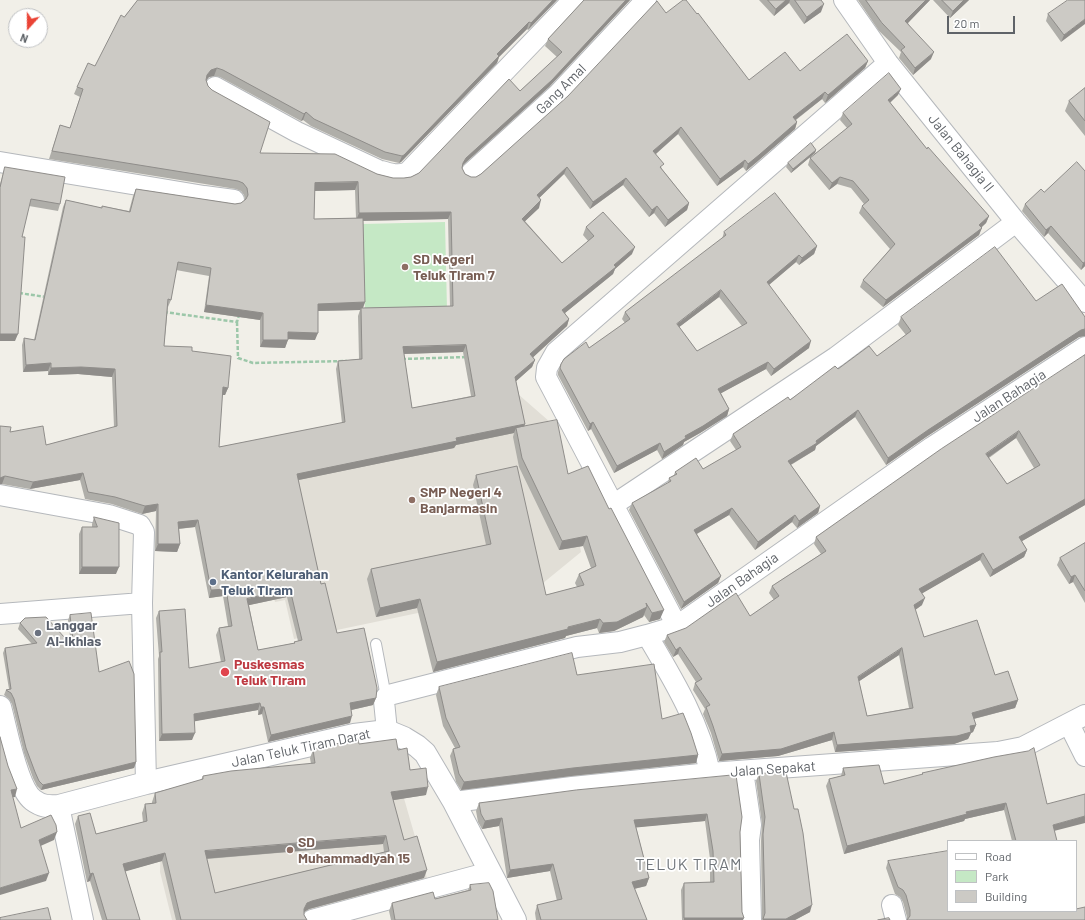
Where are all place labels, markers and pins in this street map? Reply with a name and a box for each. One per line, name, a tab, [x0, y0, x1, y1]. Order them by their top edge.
place label: SD Negeri Teluk Tiram 7	[413, 251, 495, 284]
marker: SD Negeri Teluk Tiram 7	[400, 262, 410, 272]
place label: SMP Negeri 4 Banjarmasin	[420, 484, 502, 516]
marker: SMP Negeri 4 Banjarmasin	[407, 495, 417, 505]
place label: Kantor Kelurahan Teluk Tiram	[221, 566, 328, 598]
marker: Kantor Kelurahan Teluk Tiram	[208, 577, 218, 587]
place label: Langgar Al-Ikhlas	[46, 617, 101, 650]
marker: Langgar Al-Ikhlas	[33, 628, 43, 638]
place label: Puskesmas Teluk Tiram	[234, 656, 306, 688]
marker: Puskesmas Teluk Tiram	[219, 666, 231, 678]
place label: SD Muhammadiyah 15	[298, 834, 410, 866]
marker: SD Muhammadiyah 15	[285, 845, 295, 855]

